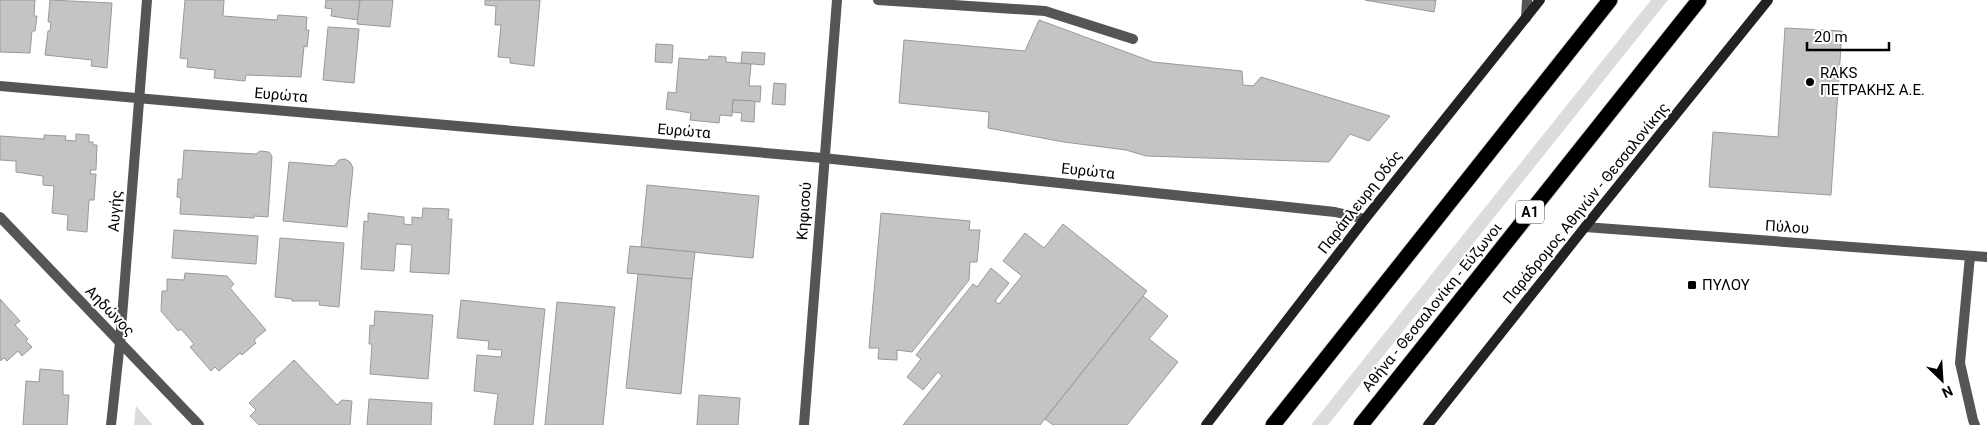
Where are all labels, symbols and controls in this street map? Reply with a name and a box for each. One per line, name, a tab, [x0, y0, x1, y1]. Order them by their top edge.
scale bar	[1807, 20, 1890, 52]
text: 20 m	[1814, 28, 1848, 46]
place label: RAKS ΠΕΤΡΑΚΗΣ Α.Ε.	[1820, 64, 1925, 99]
marker: RAKS ΠΕΤΡΑΚΗΣ Α.Ε.	[1804, 76, 1816, 88]
street label: Ευρώτα	[254, 84, 309, 106]
street label: Παράδρομος Αθηνών - Θεσσαλονίκης	[1499, 99, 1673, 307]
street label: Ευρώτα	[657, 120, 712, 142]
street label: Παράπλευρη Οδός	[1314, 147, 1406, 257]
street label: Ευρώτα	[1060, 159, 1116, 183]
street label: Κηφισού	[793, 181, 815, 241]
street label: Αυγής	[105, 189, 125, 233]
road number: Α1	[1516, 200, 1544, 223]
street label: Πύλου	[1764, 216, 1810, 238]
street label: Αθήνα - Θεσσαλονίκη - Εύζωνοι	[1358, 219, 1506, 395]
place label: ΠΥΛΟΥ	[1702, 276, 1750, 294]
marker: ΠΥΛΟΥ	[1686, 279, 1698, 291]
street label: Αηδώνος	[82, 282, 138, 340]
north arrow	[1917, 355, 1967, 405]
text: N	[1940, 382, 1955, 401]

